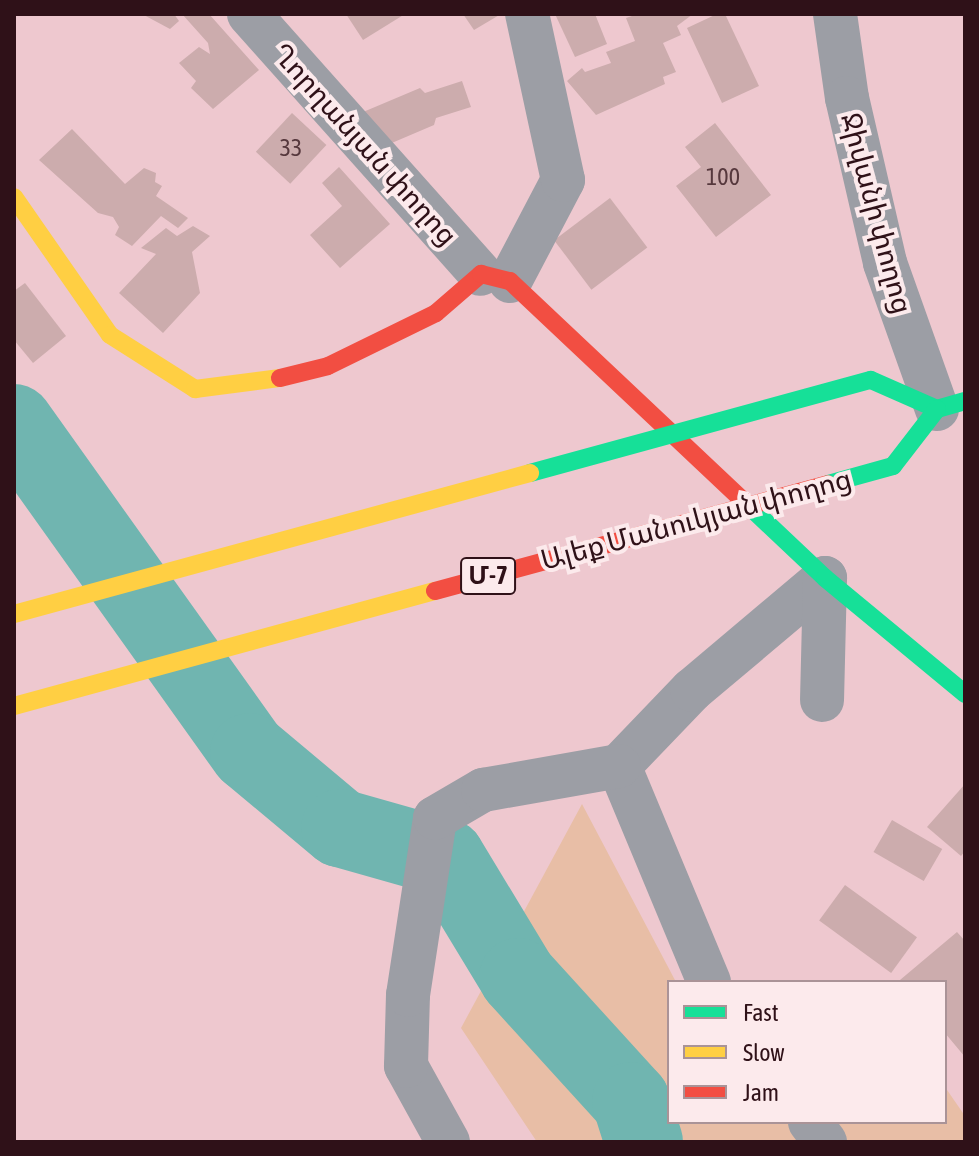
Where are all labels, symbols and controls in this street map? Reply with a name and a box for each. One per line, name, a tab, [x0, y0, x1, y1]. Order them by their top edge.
street label: Ղորղանյան փողոց	[265, 36, 465, 252]
street label: Ջիվանի փողոց	[834, 109, 920, 317]
house number: 33	[280, 134, 302, 162]
house number: 100	[706, 163, 740, 191]
street label: Ալեք Մանուկյան փողոց	[537, 461, 855, 577]
road number: Մ-7	[460, 554, 516, 598]
legend	[667, 980, 947, 1124]
text: Fast	[743, 999, 779, 1026]
text: Slow	[743, 1039, 785, 1066]
text: Jam	[743, 1079, 779, 1106]

